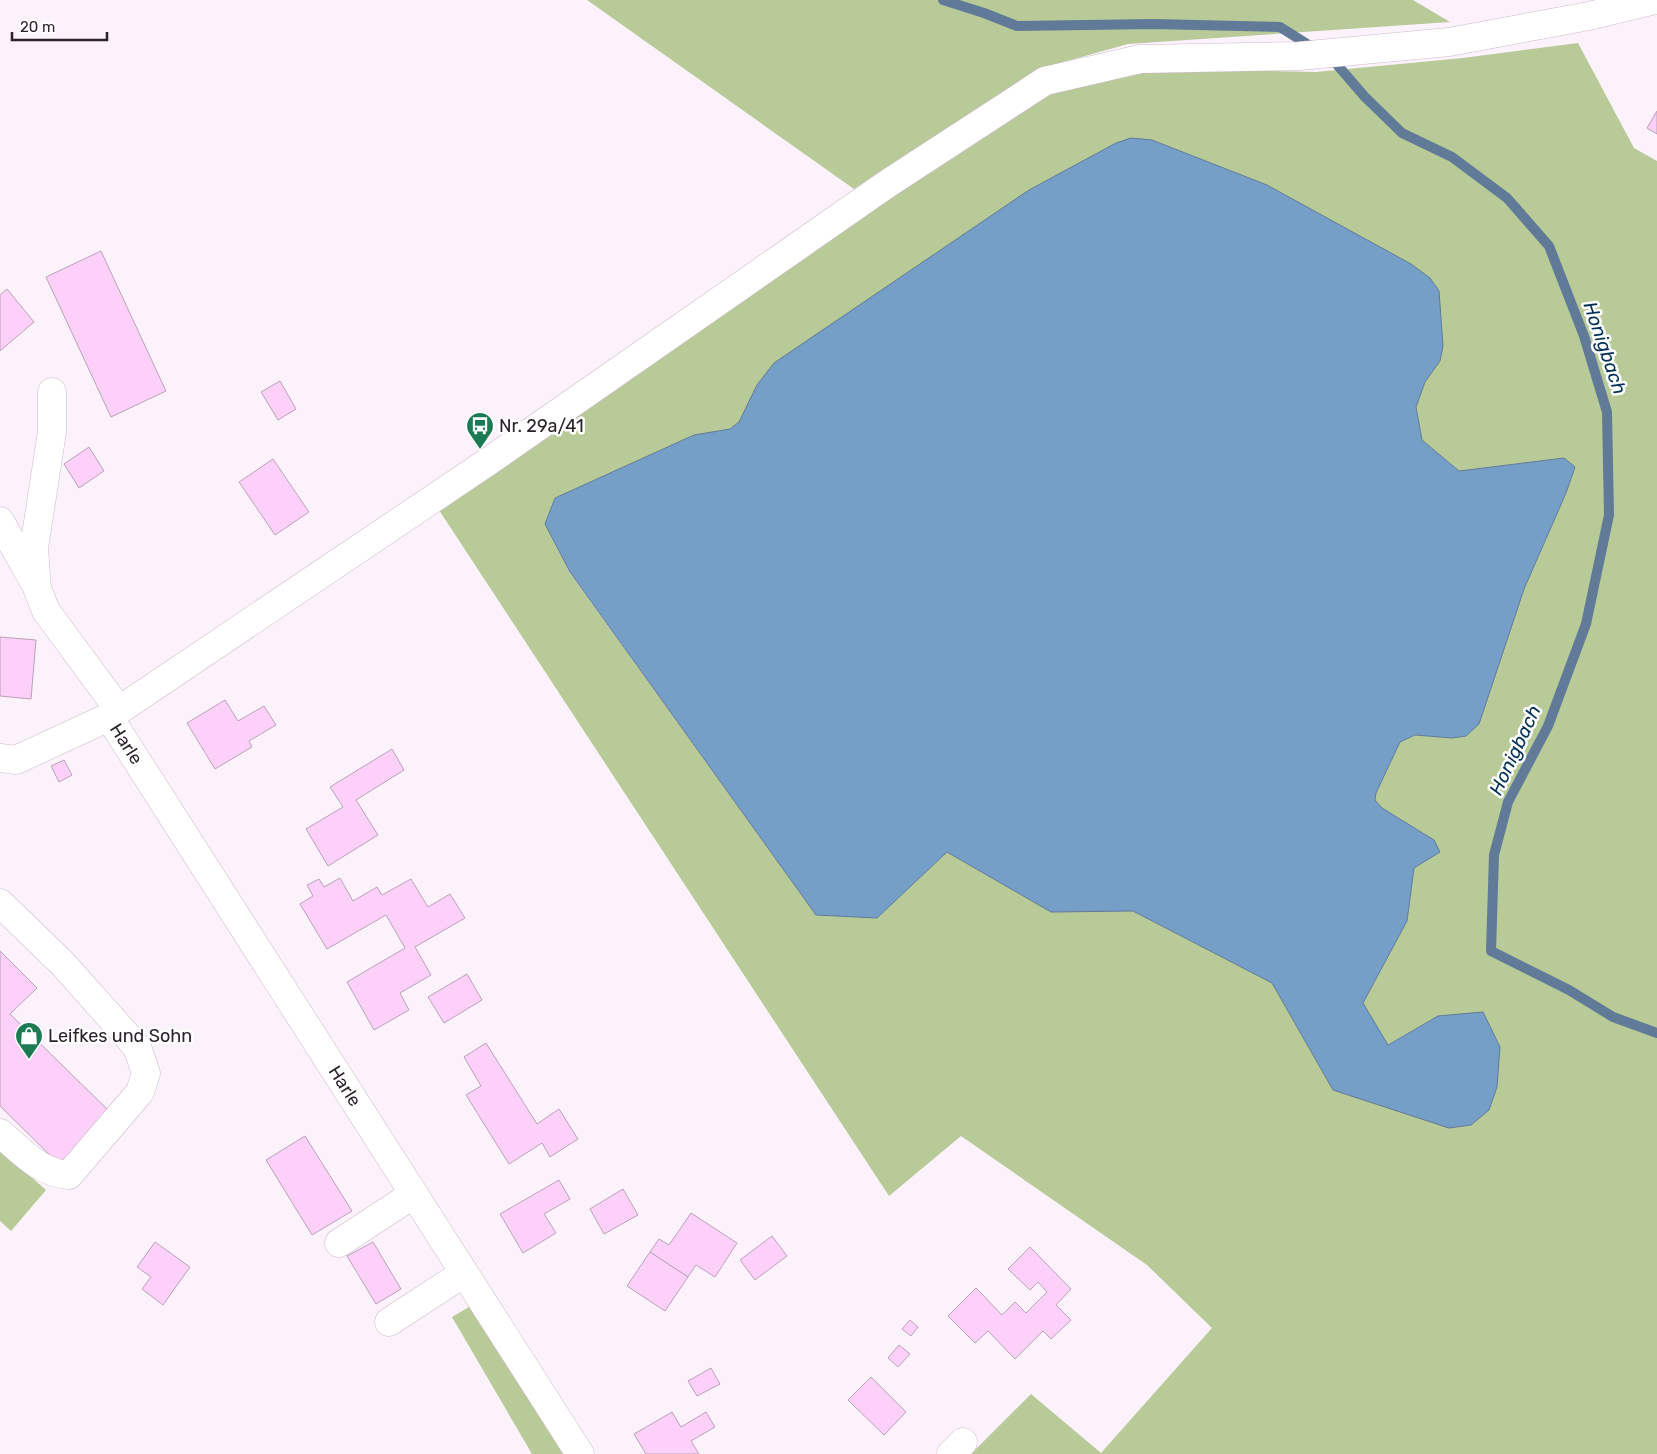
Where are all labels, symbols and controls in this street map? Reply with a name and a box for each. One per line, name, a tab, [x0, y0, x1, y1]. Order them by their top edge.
scale bar	[12, 10, 108, 42]
text: 20 m	[20, 18, 55, 36]
water label: Honigbach	[1578, 299, 1632, 397]
bus stop icon: Nr. 29a/41	[465, 411, 495, 450]
place label: Nr. 29a/41	[499, 415, 584, 437]
water label: Honigbach	[1484, 701, 1546, 799]
street label: Harle	[105, 719, 147, 768]
shop icon: Leifkes und Sohn	[14, 1021, 44, 1060]
place label: Leifkes und Sohn	[48, 1025, 192, 1047]
street label: Harle	[324, 1062, 366, 1111]

